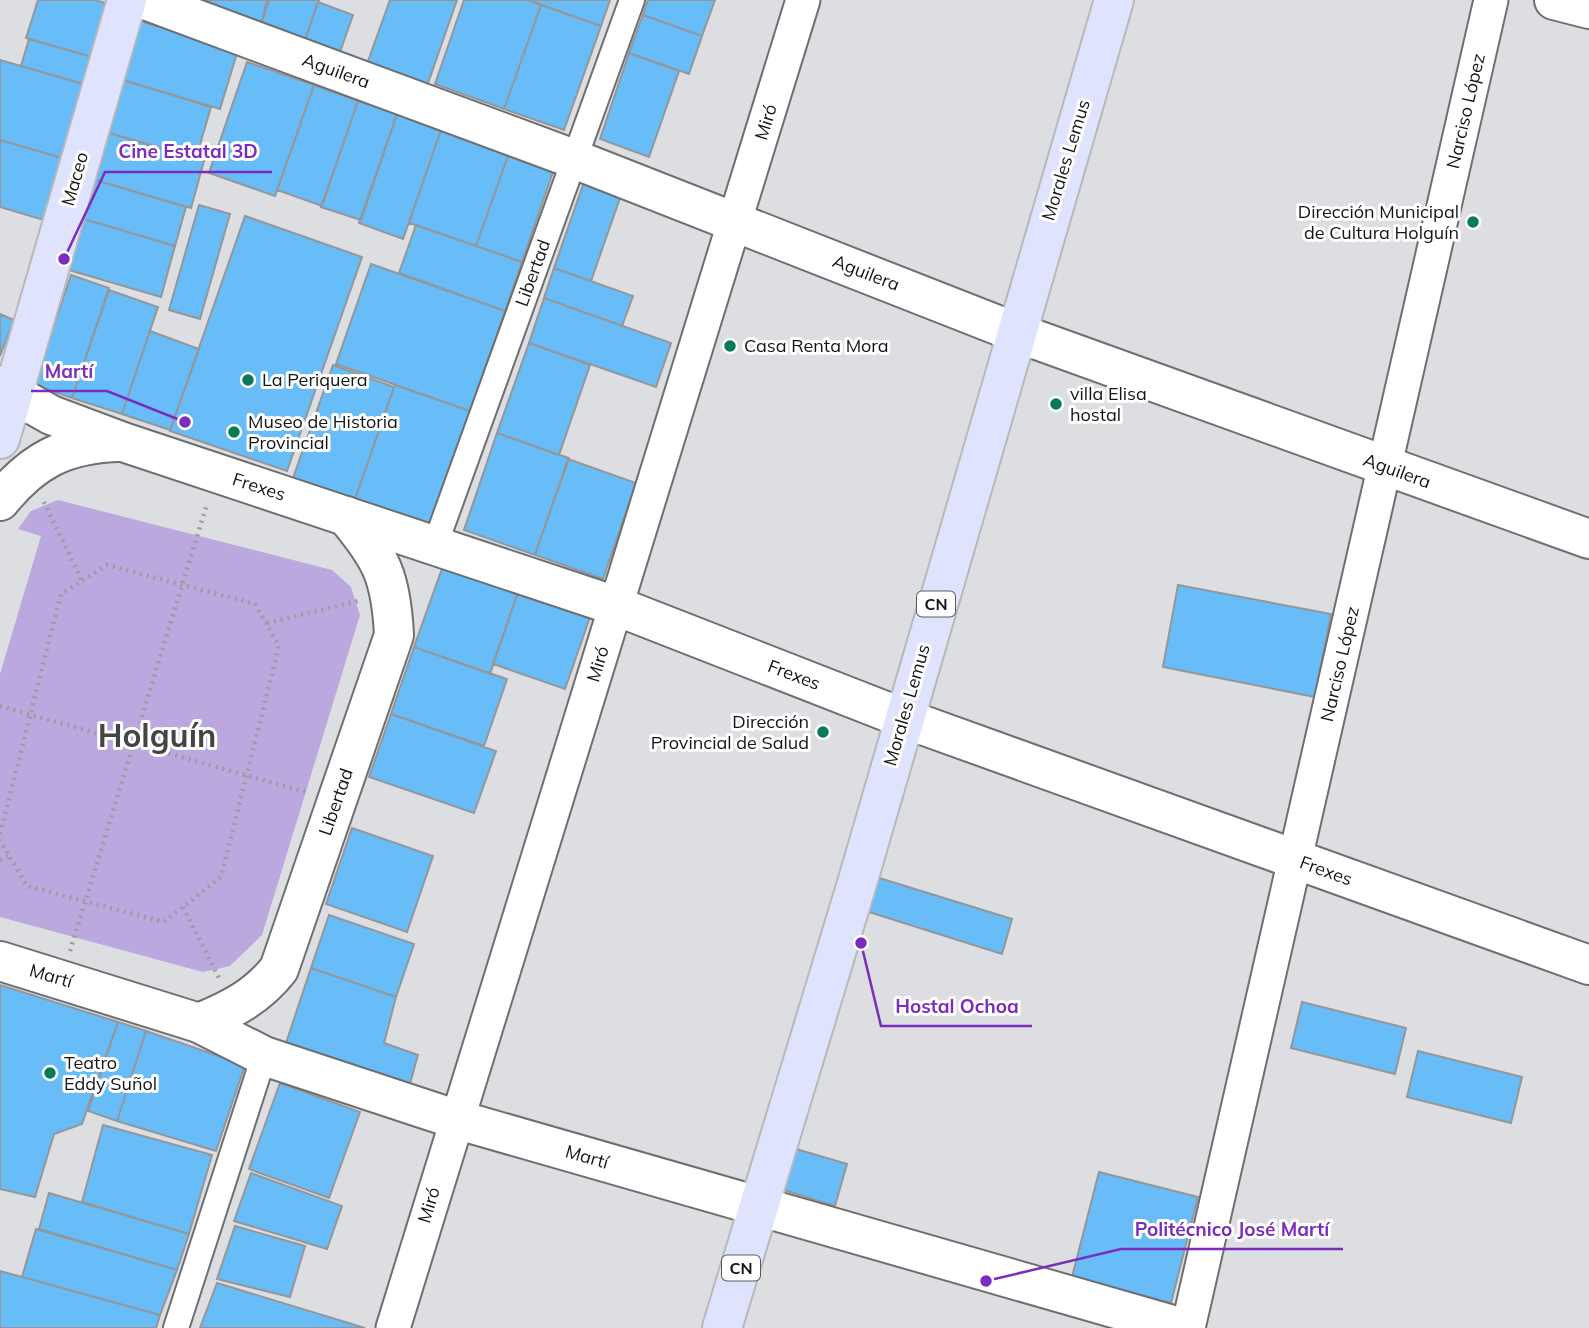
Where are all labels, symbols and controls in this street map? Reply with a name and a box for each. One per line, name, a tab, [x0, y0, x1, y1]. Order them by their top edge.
street label: Aguilera	[299, 48, 373, 93]
street label: Narciso López	[1441, 51, 1490, 171]
street label: Morales Lemus	[1036, 97, 1095, 223]
street label: Miró	[749, 101, 782, 143]
callout: Cine Estatal 3D	[105, 132, 272, 172]
text: Cine Estatal 3D	[118, 139, 258, 163]
street label: Maceo	[56, 149, 93, 208]
place label: Dirección Municipal de Cultura Holguín	[1298, 200, 1459, 244]
marker: Dirección Municipal de Cultura Holguín	[1465, 214, 1481, 230]
street label: Libertad	[510, 236, 555, 309]
street label: Aguilera	[829, 249, 903, 296]
place label: Casa Renta Mora	[744, 334, 889, 357]
marker: Casa Renta Mora	[722, 338, 738, 354]
callout: Martí	[31, 351, 107, 391]
text: Martí	[45, 359, 94, 383]
place label: La Periquera	[262, 368, 367, 391]
marker: La Periquera	[240, 372, 256, 388]
place label: villa Elisa hostal	[1070, 382, 1147, 426]
marker: villa Elisa hostal	[1048, 396, 1064, 412]
place label: Museo de Historia Provincial	[248, 410, 398, 454]
marker: Museo de Historia Provincial	[226, 424, 242, 440]
street label: Aguilera	[1360, 448, 1434, 493]
street label: Frexes	[230, 467, 289, 506]
road number: CN	[917, 592, 955, 617]
street label: Narciso López	[1315, 604, 1364, 724]
street label: Morales Lemus	[878, 641, 935, 768]
street label: Miró	[581, 643, 614, 685]
street label: Frexes	[765, 654, 824, 695]
place label: Dirección Provincial de Salud	[651, 710, 809, 754]
district label: Holguín	[98, 715, 216, 755]
marker: Dirección Provincial de Salud	[815, 724, 831, 740]
street label: Libertad	[313, 765, 358, 838]
street label: Frexes	[1297, 850, 1356, 891]
street label: Martí	[27, 958, 77, 993]
callout: Hostal Ochoa	[881, 986, 1032, 1026]
text: Hostal Ochoa	[895, 994, 1019, 1018]
place label: Teatro Eddy Suñol	[64, 1051, 157, 1095]
marker: Teatro Eddy Suñol	[42, 1065, 58, 1081]
street label: Martí	[563, 1139, 613, 1174]
street label: Miró	[412, 1184, 445, 1226]
callout: Politécnico José Martí	[1121, 1209, 1343, 1249]
text: Politécnico José Martí	[1135, 1217, 1330, 1241]
road number: CN	[722, 1256, 760, 1280]

